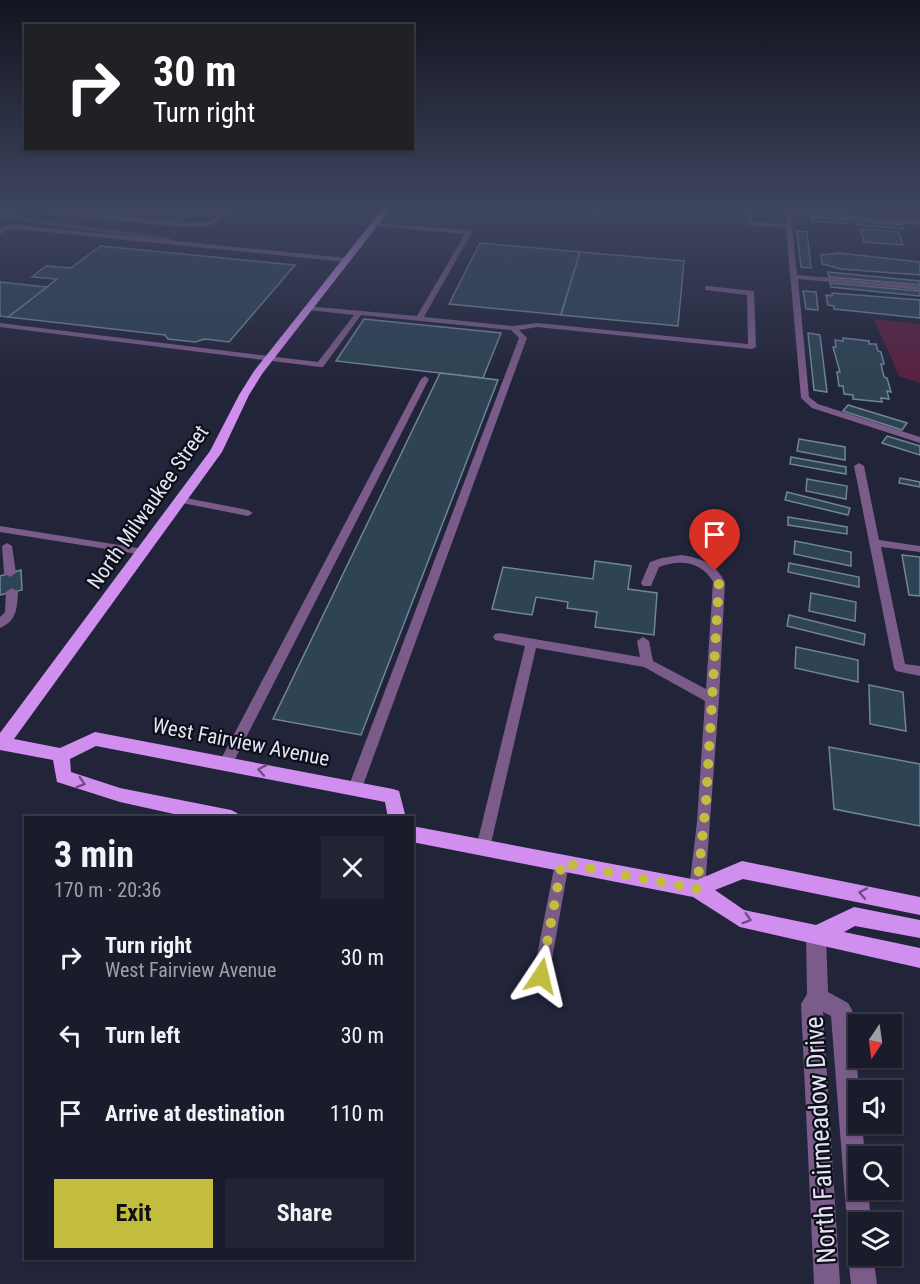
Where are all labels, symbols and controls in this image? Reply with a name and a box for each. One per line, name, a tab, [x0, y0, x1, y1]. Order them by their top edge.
text: 30 m	[153, 47, 236, 96]
icon: right	[54, 48, 132, 126]
text: Turn right	[153, 97, 255, 129]
street label: North Milwaukee Street	[83, 421, 213, 593]
pin	[689, 509, 740, 571]
icon: arrive	[698, 518, 731, 551]
street label: West Fairview Avenue	[150, 713, 332, 771]
one-way arrow	[257, 764, 267, 777]
one-way arrow	[75, 775, 86, 788]
text: 3 min	[54, 834, 134, 876]
button: close	[321, 836, 384, 899]
text: 170 m · 20:36	[54, 878, 161, 902]
one-way arrow	[858, 887, 868, 900]
one-way arrow	[741, 912, 752, 924]
text: Turn right	[105, 933, 192, 958]
icon: right	[54, 941, 87, 974]
position arrow	[509, 944, 573, 1008]
text: 30 m	[341, 945, 384, 970]
text: West Fairview Avenue	[105, 958, 276, 982]
north arrow	[848, 1014, 902, 1068]
map controls	[848, 1014, 902, 1266]
street label: North Fairmeadow Drive	[799, 1016, 841, 1264]
icon: left	[54, 1019, 87, 1052]
text: Turn left	[105, 1023, 180, 1048]
text: 30 m	[341, 1023, 384, 1048]
button: sound	[848, 1080, 902, 1134]
icon: arrive	[54, 1097, 87, 1130]
text: Arrive at destination	[105, 1101, 285, 1126]
text: 110 m	[330, 1101, 384, 1126]
button: search	[848, 1146, 902, 1200]
button: Exit	[54, 1179, 213, 1248]
button: Share	[225, 1179, 384, 1248]
button: layers	[848, 1212, 902, 1266]

